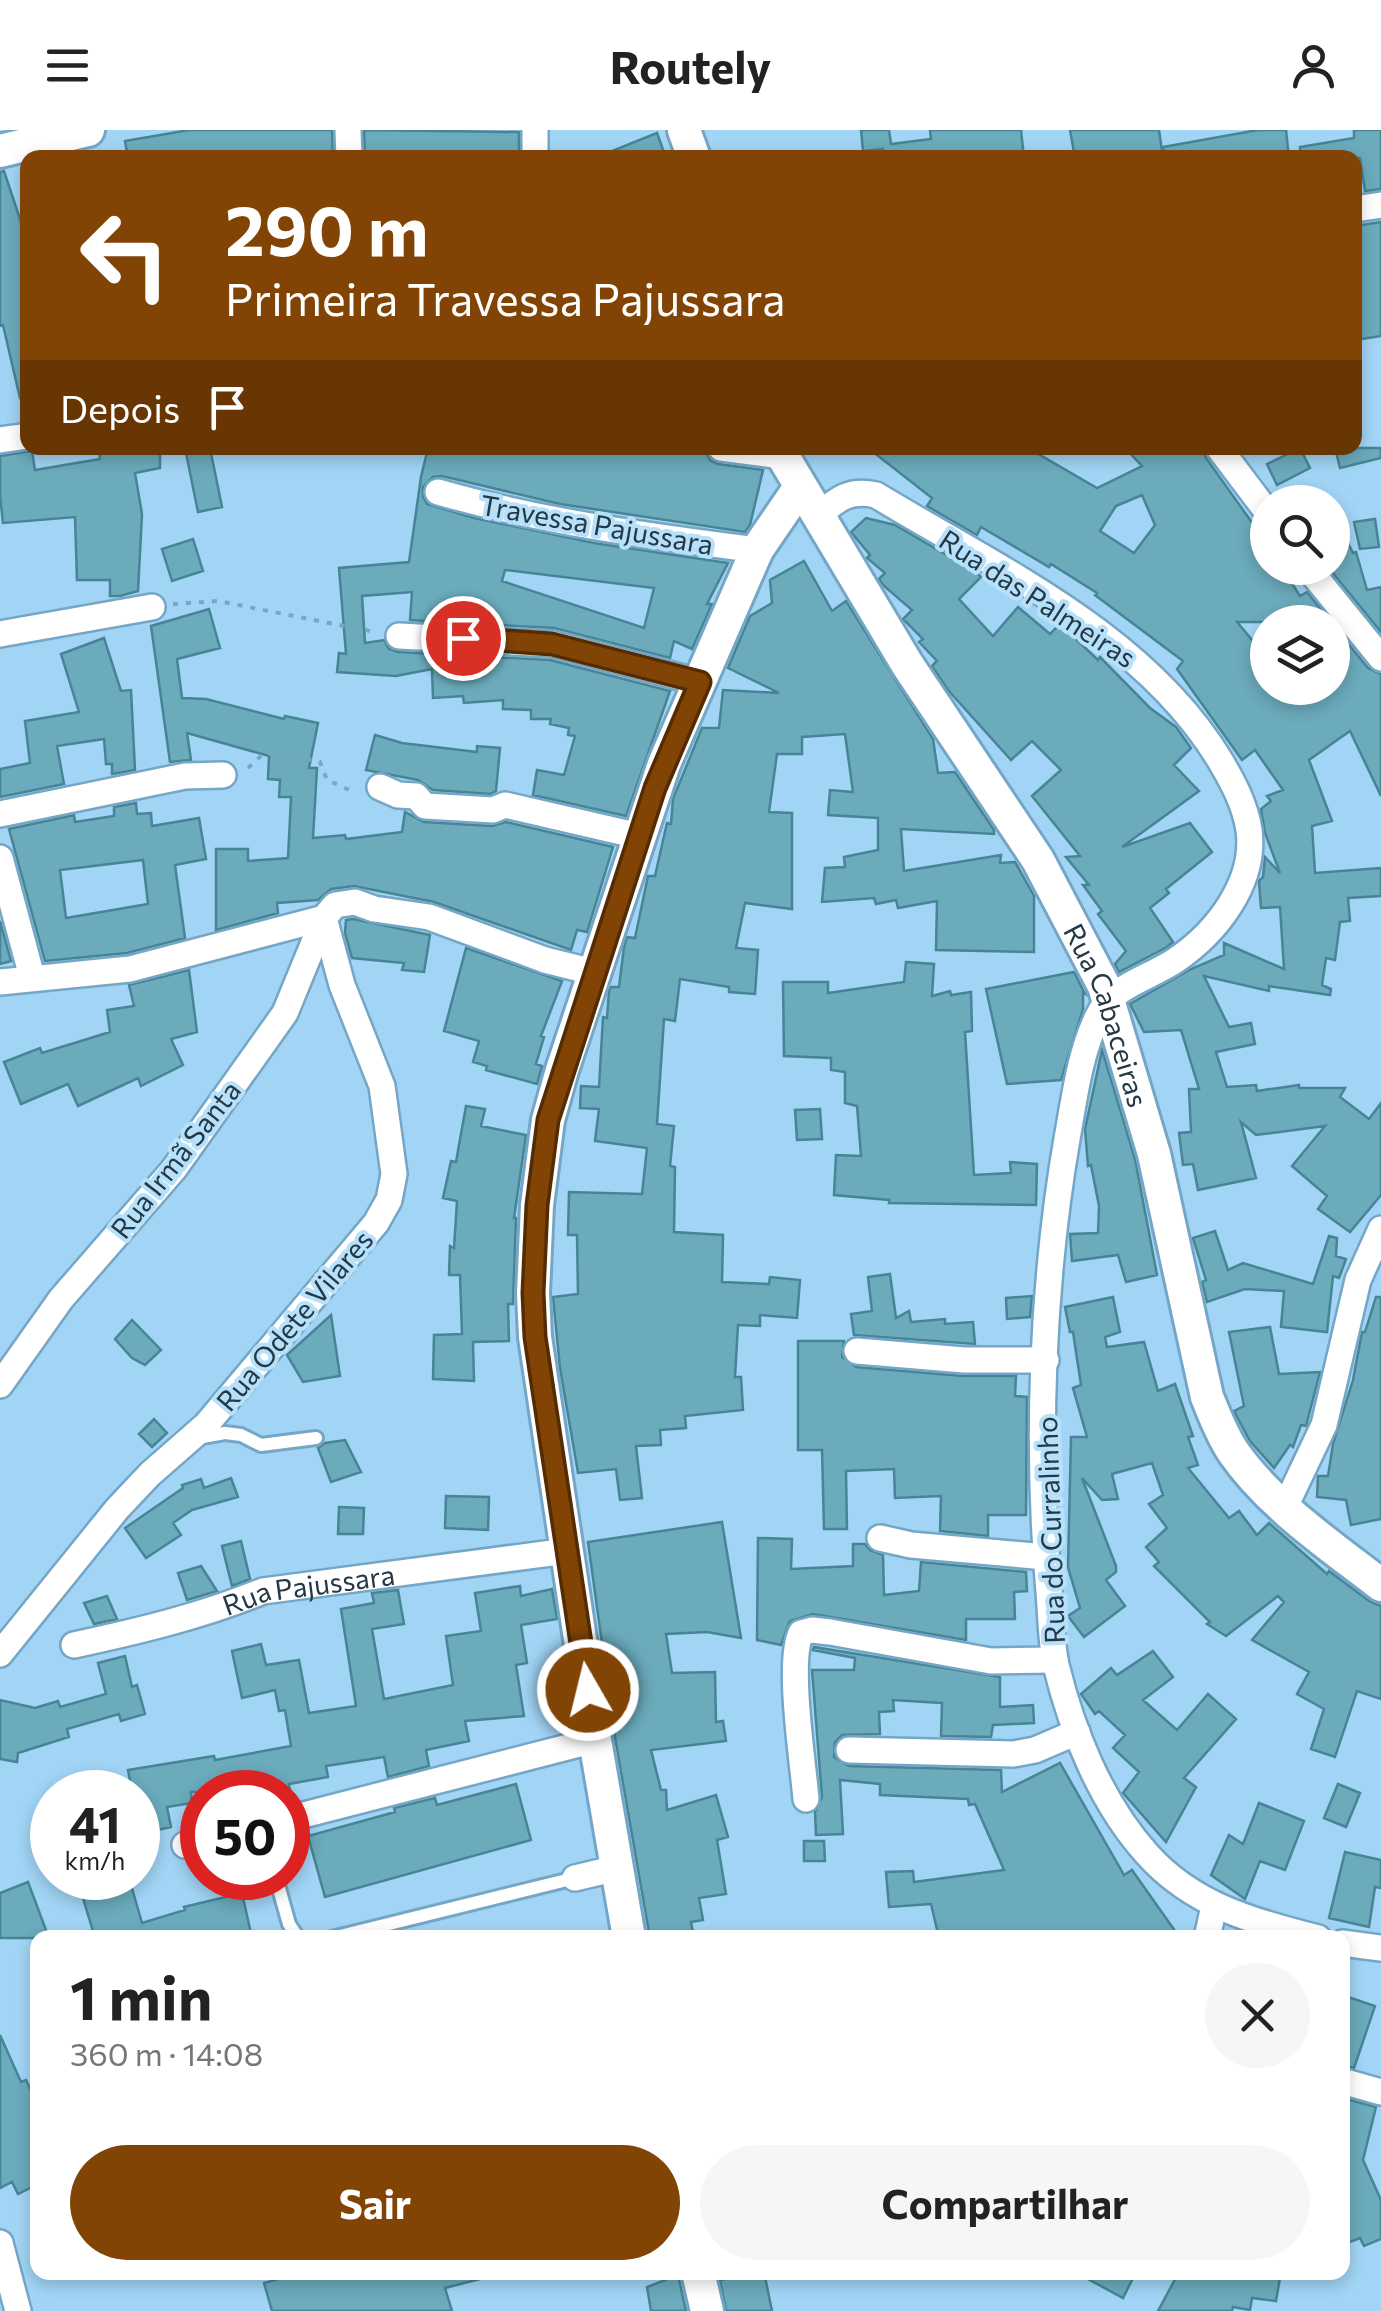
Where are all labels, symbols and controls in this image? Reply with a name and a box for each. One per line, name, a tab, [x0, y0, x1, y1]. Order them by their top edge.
icon: menu	[40, 38, 95, 93]
text: Routely	[610, 38, 771, 93]
icon: person	[1286, 38, 1341, 93]
text: 290 m	[225, 185, 429, 270]
icon: left	[60, 190, 190, 320]
text: Primeira Travessa Pajussara	[225, 270, 786, 325]
icon: arrive	[200, 380, 255, 435]
text: Depois	[60, 384, 180, 431]
map controls	[1250, 485, 1350, 705]
button: search	[1250, 485, 1350, 585]
street label: Travessa Pajussara	[478, 487, 716, 561]
street label: Rua das Palmeiras	[933, 522, 1143, 674]
pin	[421, 596, 506, 681]
button: layers	[1250, 605, 1350, 705]
icon: arrive	[436, 611, 491, 666]
street label: Rua Cabaceiras	[1057, 918, 1156, 1111]
street label: Rua Irmã Santa	[103, 1073, 247, 1245]
street label: Rua Odete Vilares	[208, 1223, 380, 1417]
street label: Rua do Curralinho	[1029, 1416, 1071, 1644]
street label: Rua Pajussara	[218, 1557, 397, 1622]
position arrow	[536, 1638, 640, 1742]
speed limit sign: 50	[180, 1770, 310, 1900]
text: 41	[69, 1792, 121, 1853]
text: km/h	[65, 1845, 125, 1875]
text: 1 min	[70, 1959, 212, 2032]
button: close	[1205, 1963, 1310, 2068]
text: 360 m · 14:08	[70, 2033, 263, 2073]
button: Sair	[70, 2145, 680, 2260]
button: Compartilhar	[700, 2145, 1310, 2260]

